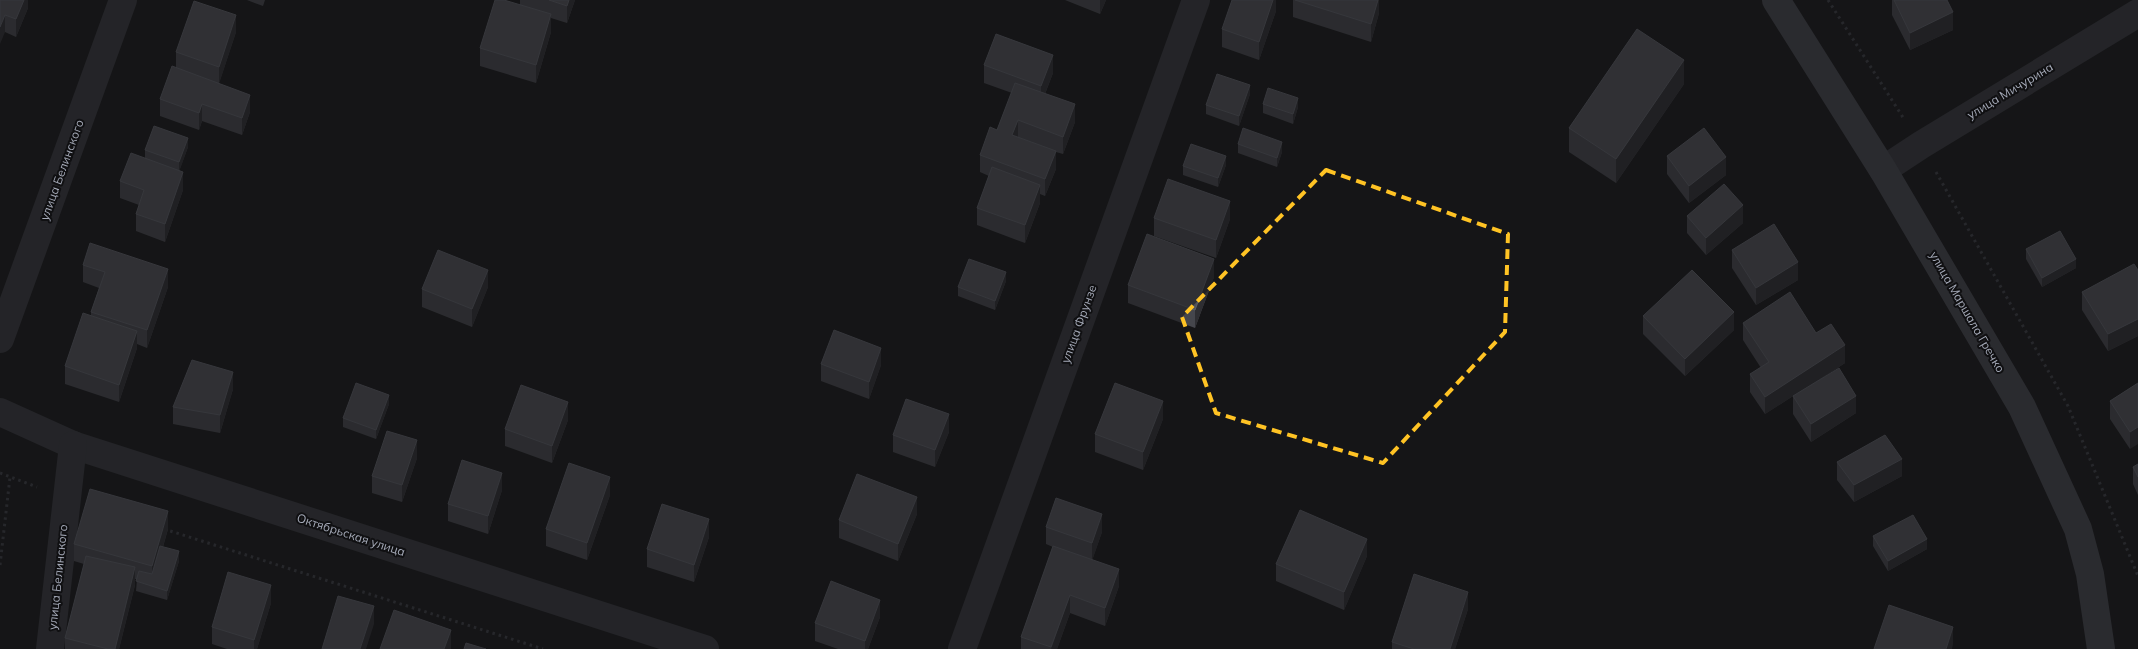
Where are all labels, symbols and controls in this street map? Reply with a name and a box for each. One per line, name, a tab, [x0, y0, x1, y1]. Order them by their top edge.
street label: улица Мичурина	[1964, 59, 2055, 122]
street label: улица Белинского	[36, 117, 87, 222]
street label: улица Маршала Гречко	[1927, 248, 2008, 375]
street label: улица Фрунзе	[1057, 282, 1100, 365]
street label: Октябрьская улица	[295, 510, 407, 559]
street label: улица Белинского	[45, 523, 71, 630]

